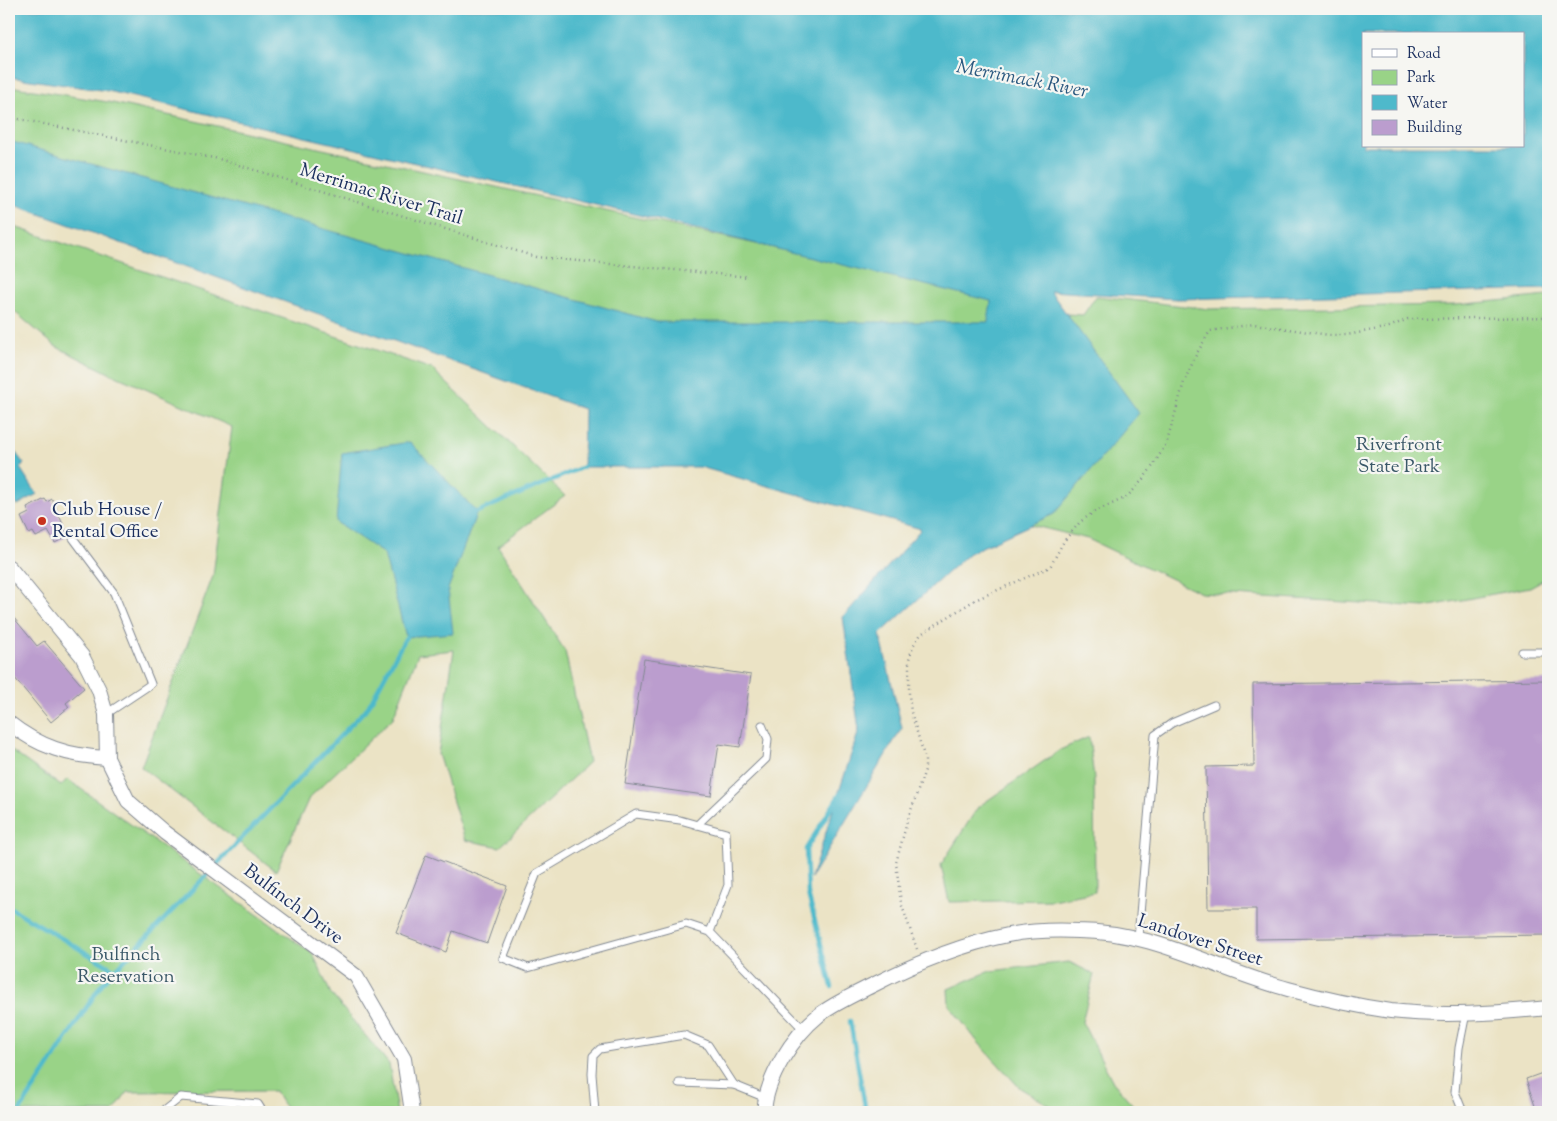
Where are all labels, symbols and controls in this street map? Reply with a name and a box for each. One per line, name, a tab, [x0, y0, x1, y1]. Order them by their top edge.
legend	[1362, 32, 1524, 148]
text: Road	[1407, 44, 1441, 65]
water label: Merrimack River	[954, 53, 1090, 107]
text: Park	[1407, 68, 1436, 89]
text: Water	[1407, 94, 1448, 115]
text: Building	[1407, 118, 1462, 139]
street label: Merrimac River Trail	[296, 157, 466, 233]
park label: Riverfront State Park	[1356, 432, 1442, 481]
place label: Club House / Rental Office	[52, 497, 162, 546]
marker: Club House / Rental Office	[36, 515, 48, 527]
street label: Bulfinch Drive	[237, 858, 349, 952]
street label: Landover Street	[1134, 908, 1267, 974]
park label: Bulfinch Reservation	[77, 942, 175, 991]

